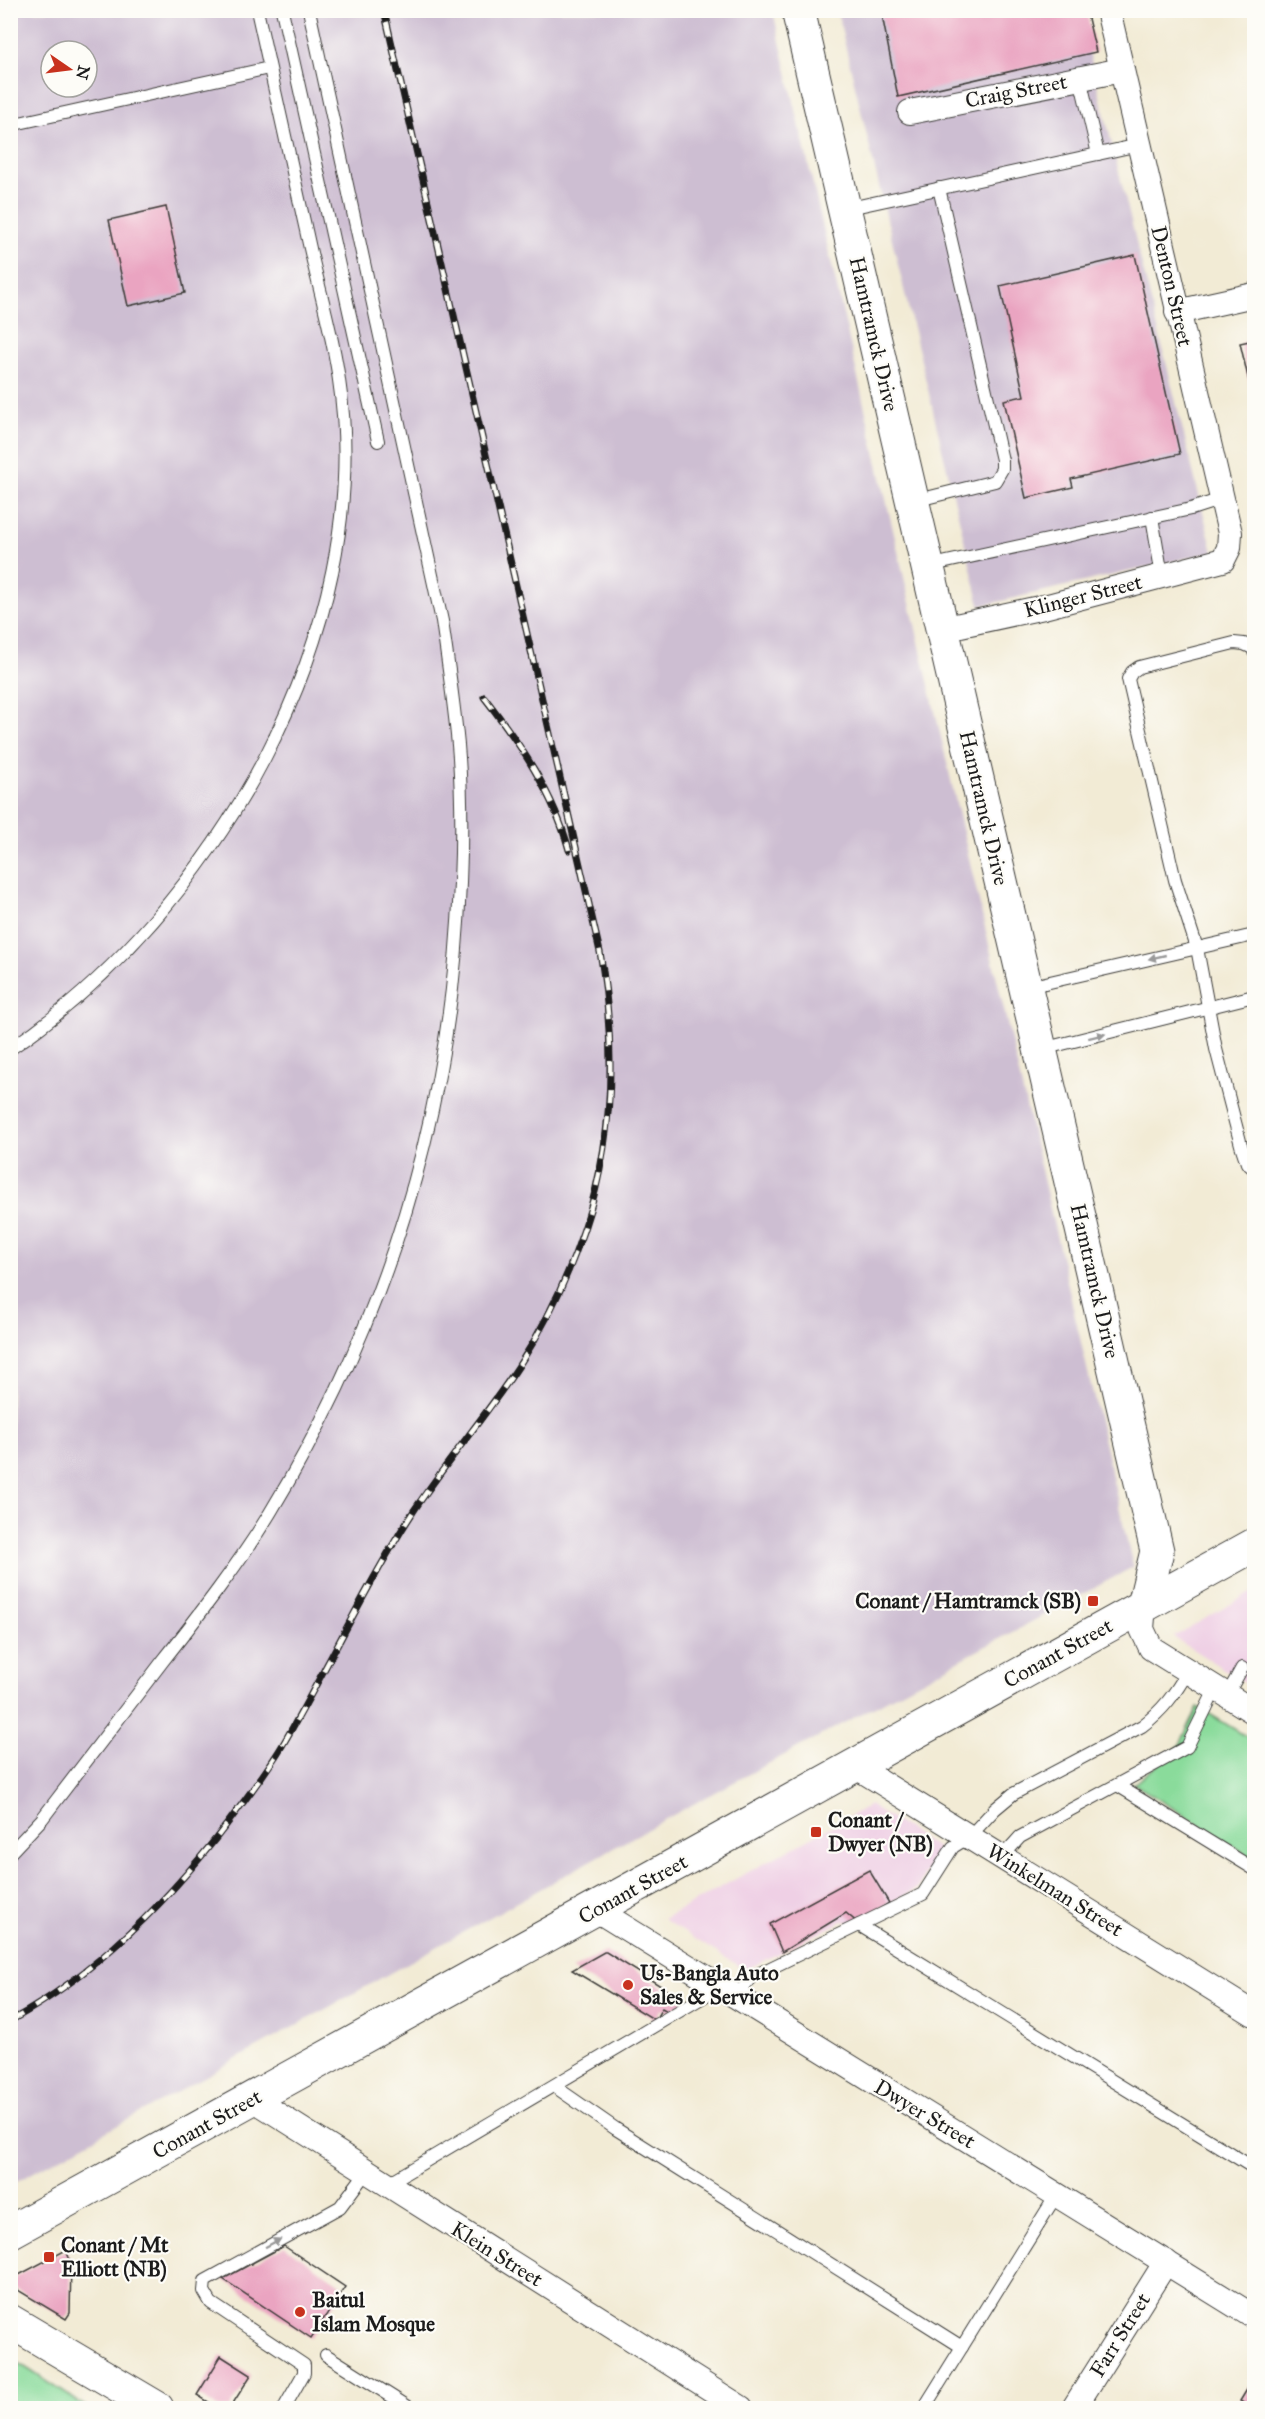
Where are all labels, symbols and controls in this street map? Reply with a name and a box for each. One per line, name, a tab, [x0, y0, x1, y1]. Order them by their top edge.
north arrow	[39, 39, 99, 99]
text: N	[72, 64, 94, 82]
street label: Craig Street	[963, 68, 1070, 114]
street label: Denton Street	[1146, 223, 1199, 349]
street label: Hamtramck Drive	[844, 254, 904, 414]
street label: Klinger Street	[1021, 569, 1145, 623]
street label: Hamtramck Drive	[954, 728, 1014, 888]
one-way arrow	[1147, 953, 1166, 962]
one-way arrow	[1088, 1030, 1107, 1040]
street label: Hamtramck Drive	[1065, 1201, 1125, 1361]
place label: Conant / Hamtramck (SB)	[855, 1588, 1081, 1614]
marker: Conant / Hamtramck (SB)	[1086, 1594, 1100, 1608]
street label: Conant Street	[999, 1612, 1118, 1694]
place label: Conant / Dwyer (NB)	[828, 1807, 933, 1857]
marker: Conant / Dwyer (NB)	[809, 1825, 823, 1839]
street label: Winkelman Street	[982, 1838, 1128, 1943]
street label: Conant Street	[574, 1848, 693, 1930]
place label: Us-Bangla Auto Sales & Service	[640, 1960, 779, 2010]
marker: Us-Bangla Auto Sales & Service	[621, 1978, 635, 1992]
street label: Dwyer Street	[870, 2074, 981, 2155]
street label: Conant Street	[148, 2083, 267, 2165]
street label: Klein Street	[446, 2216, 548, 2293]
place label: Conant / Mt Elliott (NB)	[61, 2232, 169, 2282]
one-way arrow	[264, 2238, 281, 2248]
marker: Conant / Mt Elliott (NB)	[42, 2250, 56, 2264]
place label: Baitul Islam Mosque	[312, 2287, 435, 2337]
street label: Farr Street	[1084, 2288, 1156, 2382]
marker: Baitul Islam Mosque	[293, 2305, 307, 2319]

